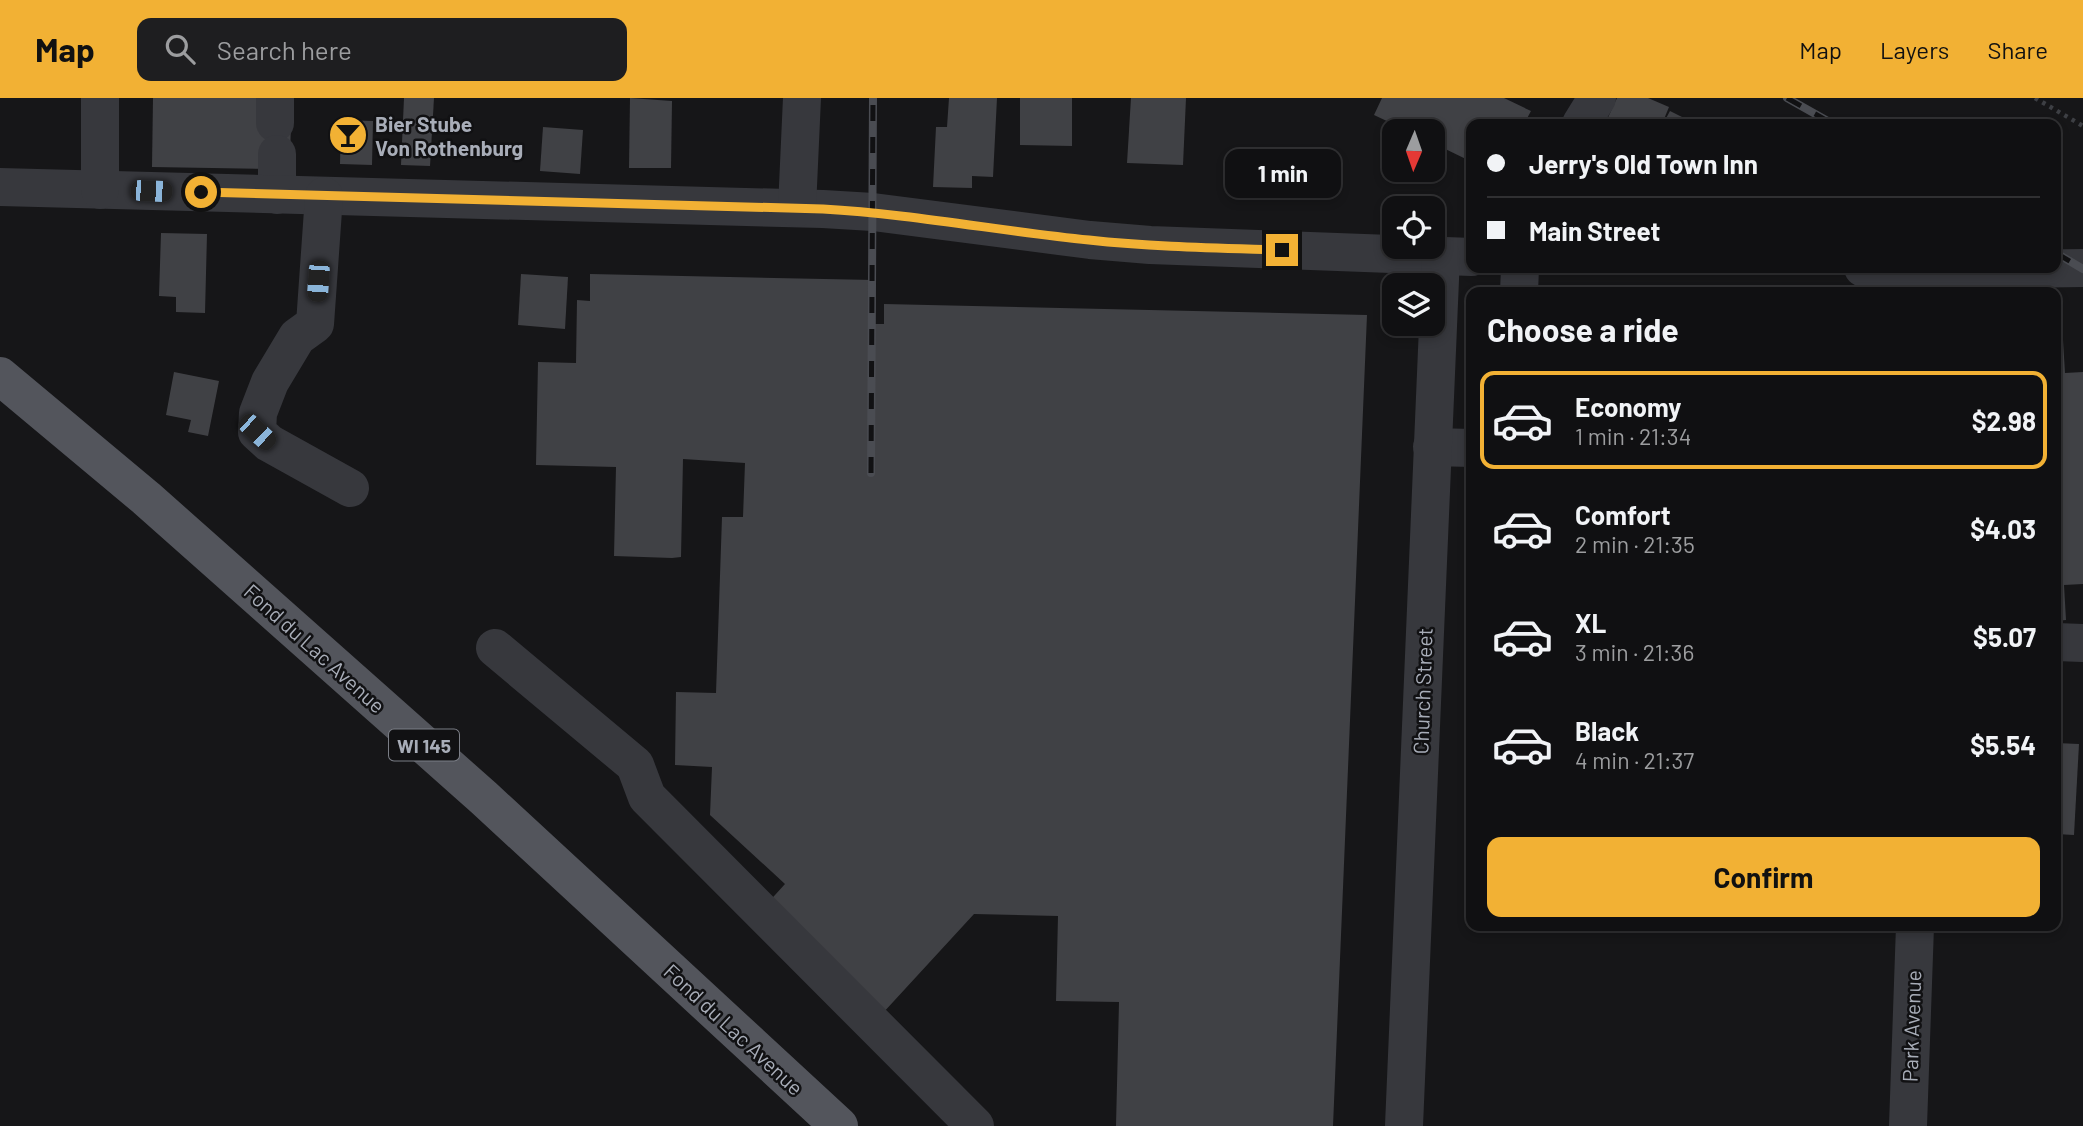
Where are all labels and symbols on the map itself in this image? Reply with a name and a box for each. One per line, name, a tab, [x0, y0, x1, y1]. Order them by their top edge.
place label: Bier Stube Von Rothenburg	[375, 111, 523, 160]
bar icon: Bier Stube Von Rothenburg	[327, 114, 369, 156]
north arrow	[1382, 119, 1446, 182]
callout: 1 min	[1224, 149, 1340, 198]
route start	[185, 176, 217, 208]
car	[130, 180, 173, 202]
route end	[1266, 234, 1298, 266]
car	[307, 259, 330, 303]
car	[235, 410, 280, 454]
street label: Fond du Lac Avenue	[239, 578, 391, 718]
street label: Church Street	[1407, 627, 1437, 755]
road number: WI 145	[389, 730, 459, 760]
street label: Fond du Lac Avenue	[659, 958, 809, 1100]
street label: Park Avenue	[1897, 969, 1925, 1083]

